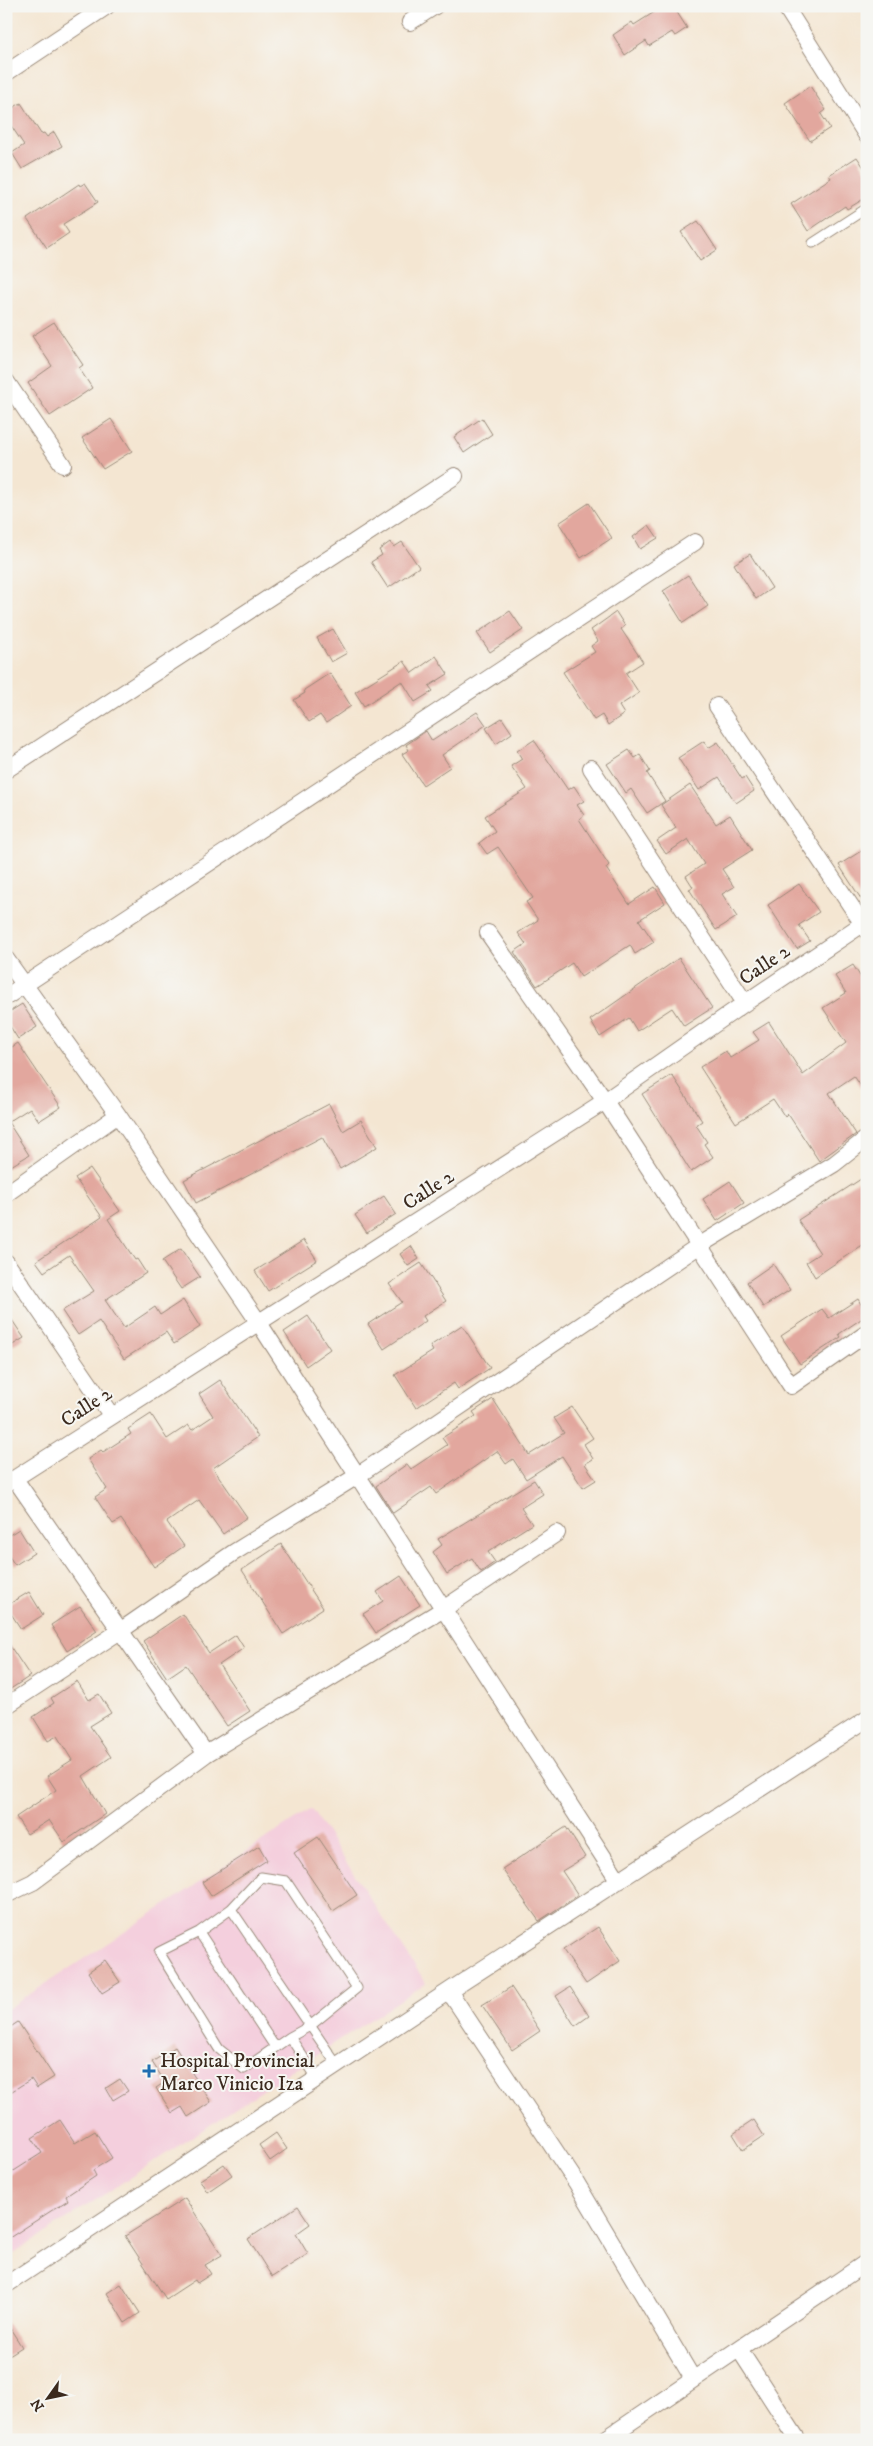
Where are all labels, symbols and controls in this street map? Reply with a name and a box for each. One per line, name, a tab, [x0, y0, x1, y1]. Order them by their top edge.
street label: Calle 2	[735, 939, 795, 991]
street label: Calle 2	[398, 1164, 459, 1216]
street label: Calle 2	[56, 1381, 117, 1433]
place label: Hospital Provincial Marco Vinicio Iza	[160, 2049, 315, 2097]
marker: Hospital Provincial Marco Vinicio Iza	[142, 2064, 156, 2078]
north arrow	[22, 2374, 72, 2424]
text: N	[27, 2394, 49, 2414]

